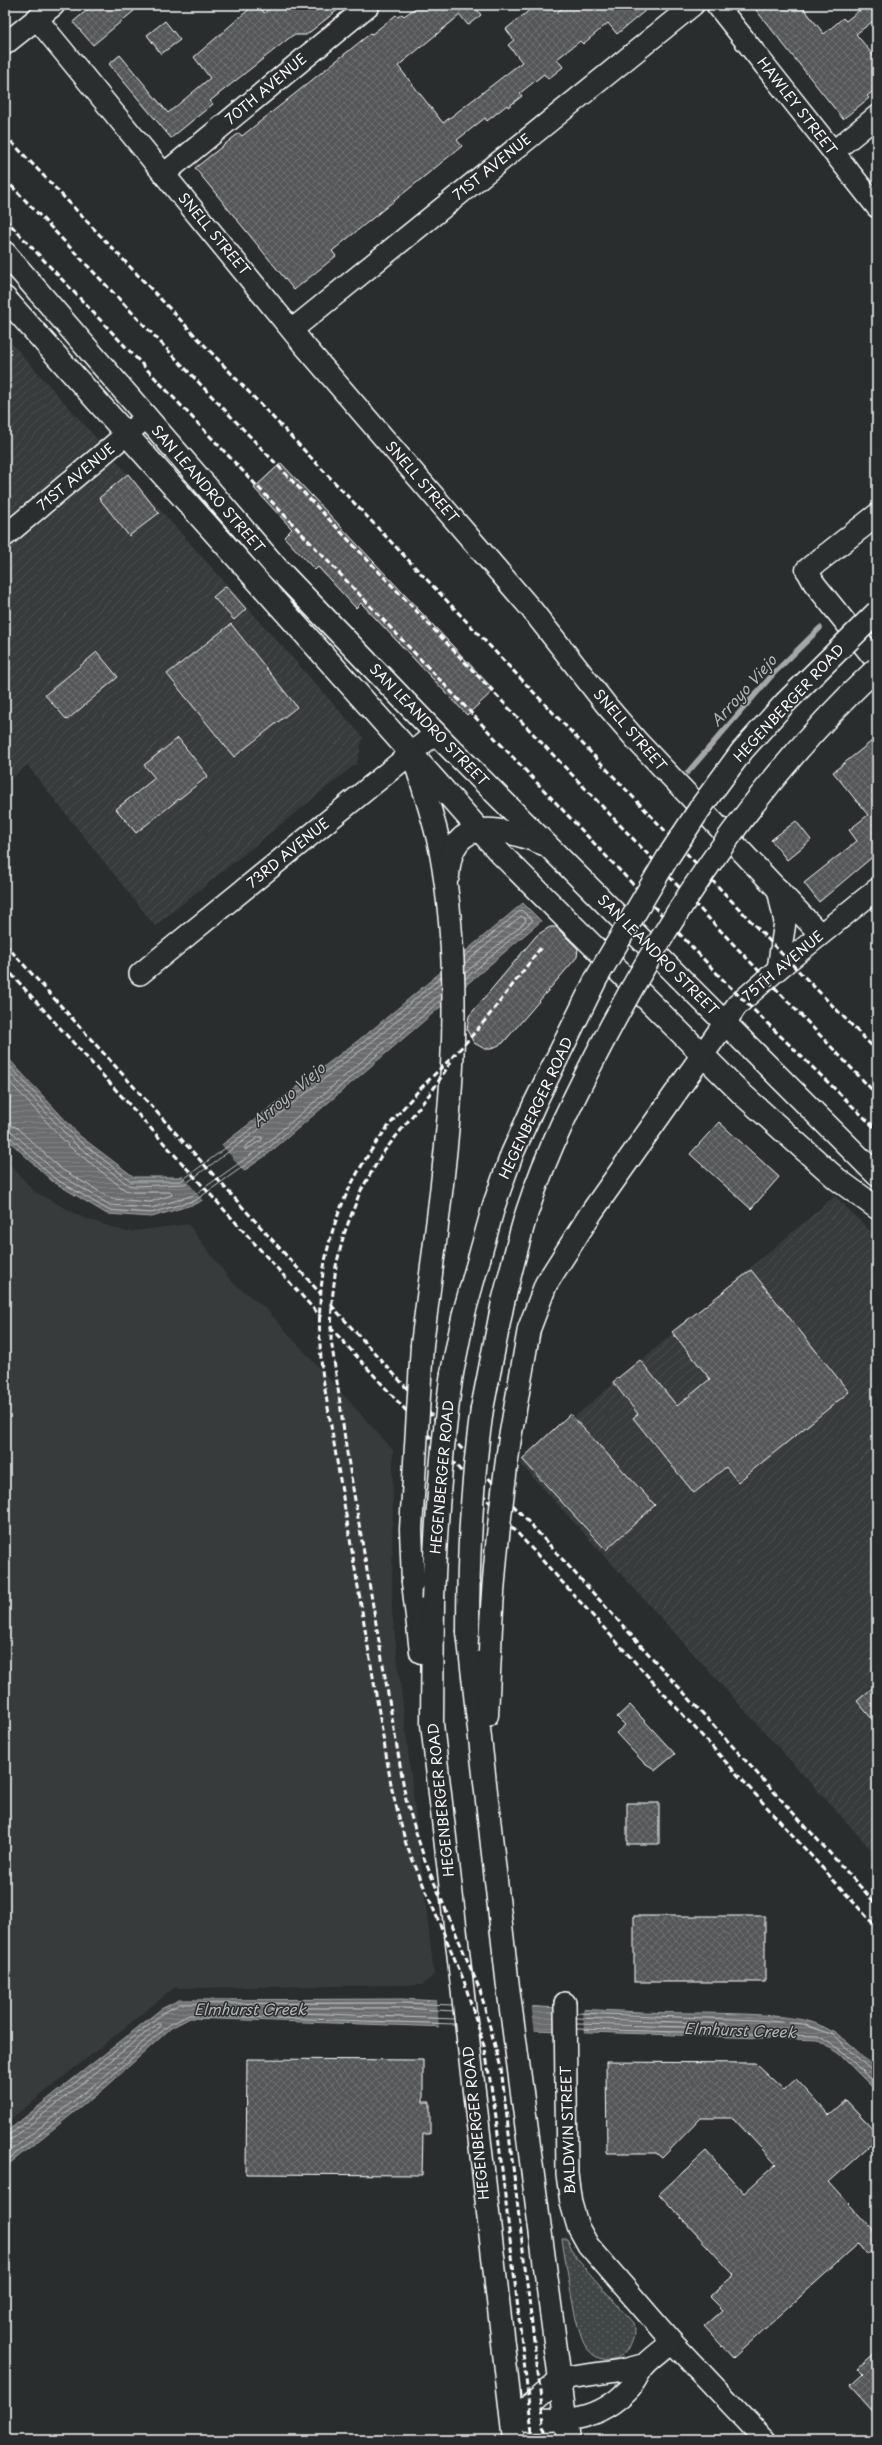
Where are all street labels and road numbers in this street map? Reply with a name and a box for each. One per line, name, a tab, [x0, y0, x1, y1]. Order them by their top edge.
street label: 70TH AVENUE	[220, 48, 311, 129]
street label: HAWLEY STREET	[752, 52, 843, 159]
street label: 71ST AVENUE	[448, 128, 535, 205]
street label: SNELL STREET	[173, 188, 256, 280]
street label: SAN LEANDRO STREET	[147, 420, 270, 558]
street label: SNELL STREET	[381, 436, 464, 528]
street label: 71ST AVENUE	[32, 438, 119, 515]
street label: HEGENBERGER ROAD	[728, 639, 849, 766]
street label: SAN LEANDRO STREET	[365, 659, 494, 791]
street label: SNELL STREET	[589, 684, 672, 776]
street label: 73RD AVENUE	[242, 813, 334, 893]
street label: SAN LEANDRO STREET	[593, 889, 724, 1020]
street label: 75TH AVENUE	[738, 925, 828, 1006]
street label: HEGENBERGER ROAD	[493, 1033, 578, 1182]
street label: HEGENBERGER ROAD	[424, 1399, 459, 1555]
street label: HEGENBERGER ROAD	[422, 1722, 459, 1878]
street label: HEGENBERGER ROAD	[457, 2045, 494, 2201]
street label: BALDWIN STREET	[555, 2065, 580, 2195]

